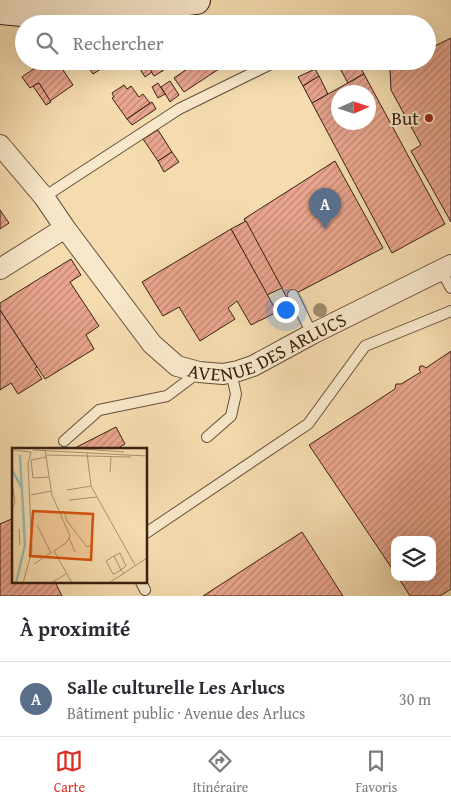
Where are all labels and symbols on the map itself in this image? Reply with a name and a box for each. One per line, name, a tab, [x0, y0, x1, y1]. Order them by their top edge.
north arrow	[331, 85, 376, 130]
place label: But	[391, 104, 419, 132]
marker: But	[423, 112, 435, 124]
pin: A	[309, 188, 341, 229]
your location	[273, 297, 299, 323]
street label: AVENUE DES ARLUCS	[185, 305, 351, 388]
inset map	[12, 448, 148, 584]

